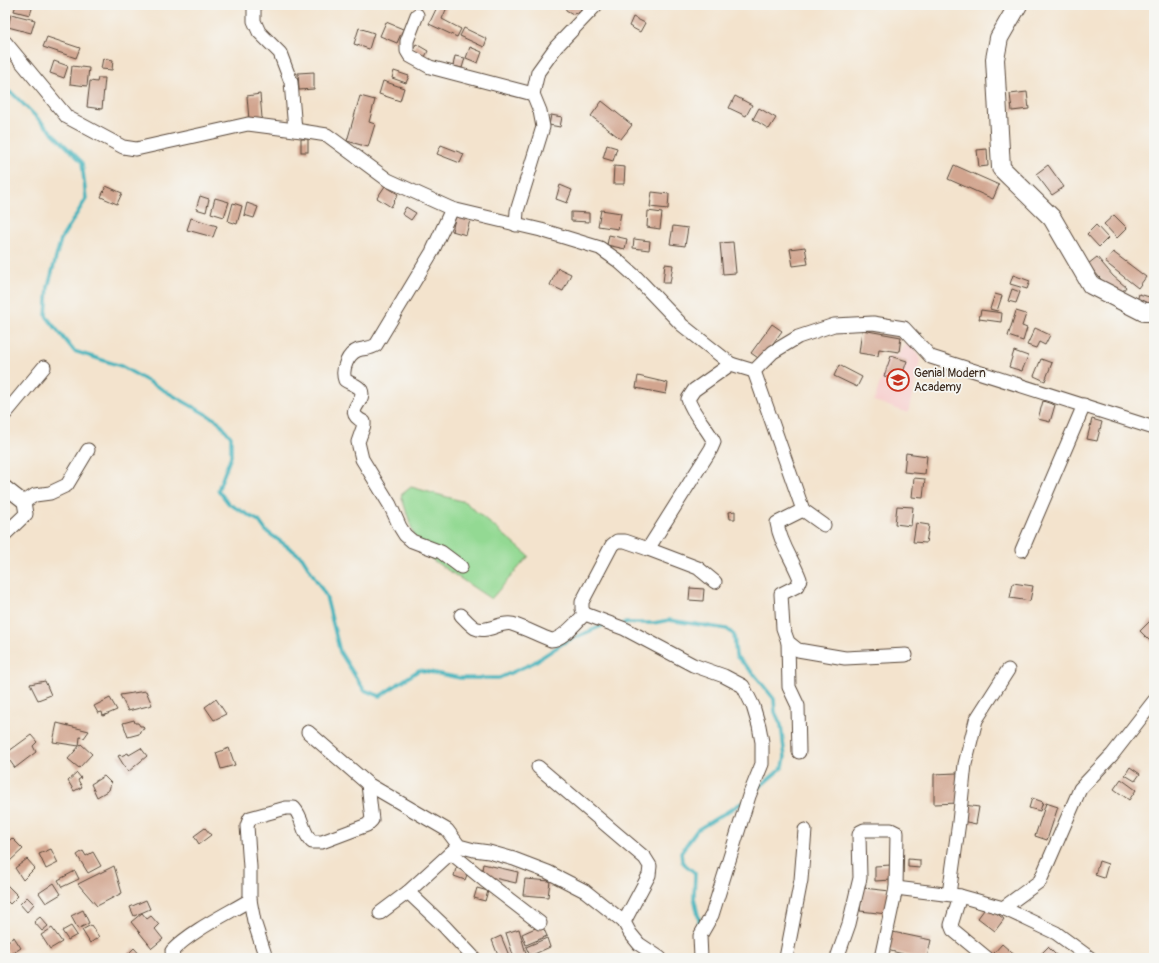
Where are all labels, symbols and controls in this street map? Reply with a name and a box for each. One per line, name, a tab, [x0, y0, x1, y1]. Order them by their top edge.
place label: Genial Modern Academy	[914, 366, 986, 395]
school or university icon: Genial Modern Academy	[885, 367, 911, 393]

